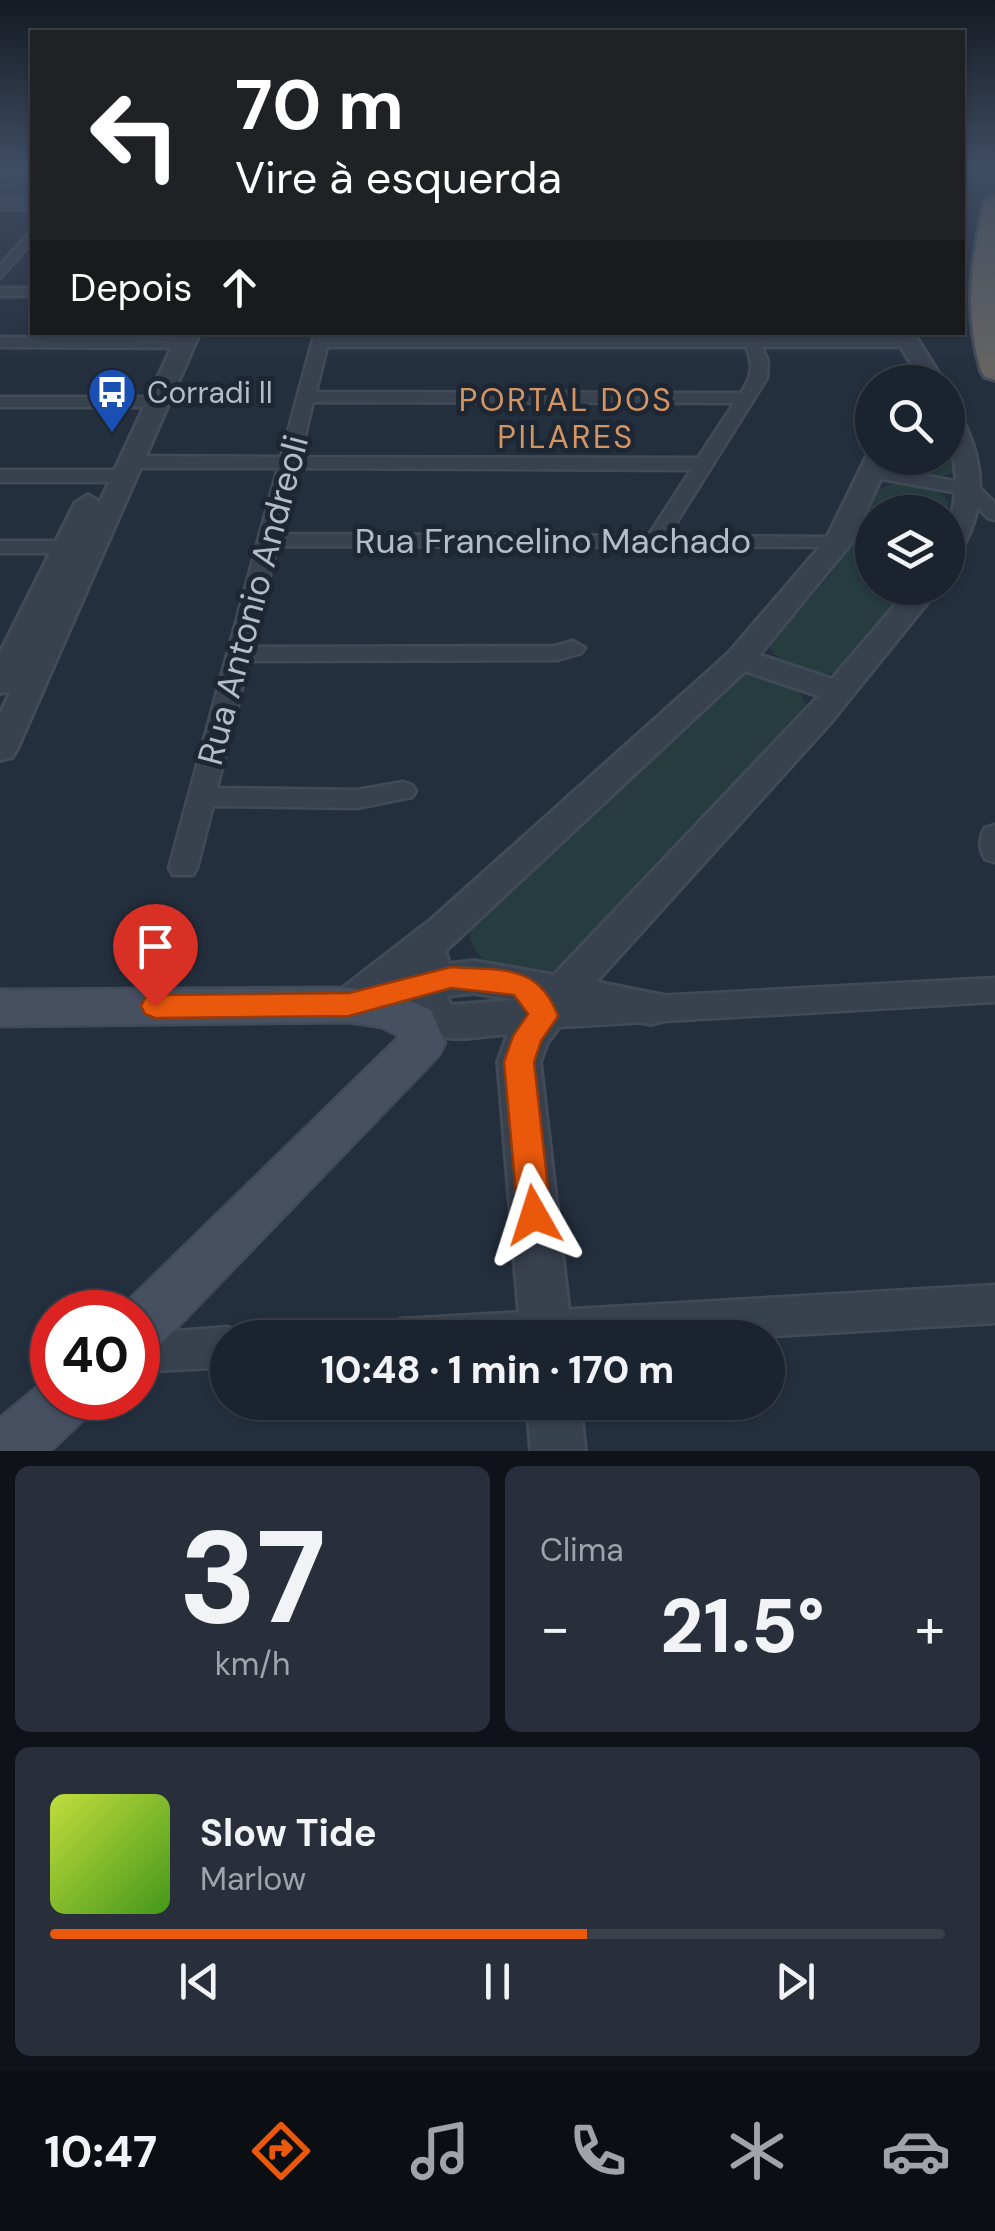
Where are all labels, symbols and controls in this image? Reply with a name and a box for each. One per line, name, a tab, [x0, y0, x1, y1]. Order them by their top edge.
text: 70 m	[235, 60, 404, 151]
icon: left	[70, 70, 200, 200]
text: Vire à esquerda	[235, 148, 562, 207]
icon: ahead	[212, 260, 267, 315]
text: Depois	[70, 263, 192, 313]
map controls	[855, 365, 965, 605]
button: search	[855, 365, 965, 475]
bus stop icon: Corradi II	[86, 366, 138, 434]
place label: Corradi II	[147, 373, 273, 412]
district label: PORTAL DOS PILARES	[459, 379, 673, 458]
street label: Rua Antonio Andreoli	[187, 430, 319, 770]
button: layers	[855, 495, 965, 605]
street label: Rua Francelino Machado	[355, 518, 751, 564]
pin	[113, 904, 198, 1007]
icon: arrive	[128, 919, 183, 974]
position arrow	[482, 1163, 586, 1267]
speed limit sign: 40	[30, 1290, 160, 1420]
text: 10:48 · 1 min · 170 m	[321, 1345, 674, 1395]
text: 37	[179, 1493, 326, 1662]
text: Clima	[540, 1529, 624, 1571]
text: 21.5°	[660, 1578, 825, 1675]
text: −	[540, 1592, 570, 1664]
text: +	[915, 1592, 945, 1664]
text: km/h	[215, 1643, 290, 1685]
text: Slow Tide	[200, 1808, 377, 1858]
text: Marlow	[200, 1858, 306, 1900]
icon: previous	[172, 1954, 227, 2009]
icon: pause	[470, 1954, 525, 2009]
icon: next	[768, 1954, 823, 2009]
icon: directions	[246, 2116, 316, 2186]
icon: music	[405, 2116, 475, 2186]
icon: phone	[563, 2116, 633, 2186]
icon: climate	[722, 2116, 792, 2186]
icon: car	[881, 2116, 951, 2186]
text: 10:47	[44, 2122, 157, 2181]

